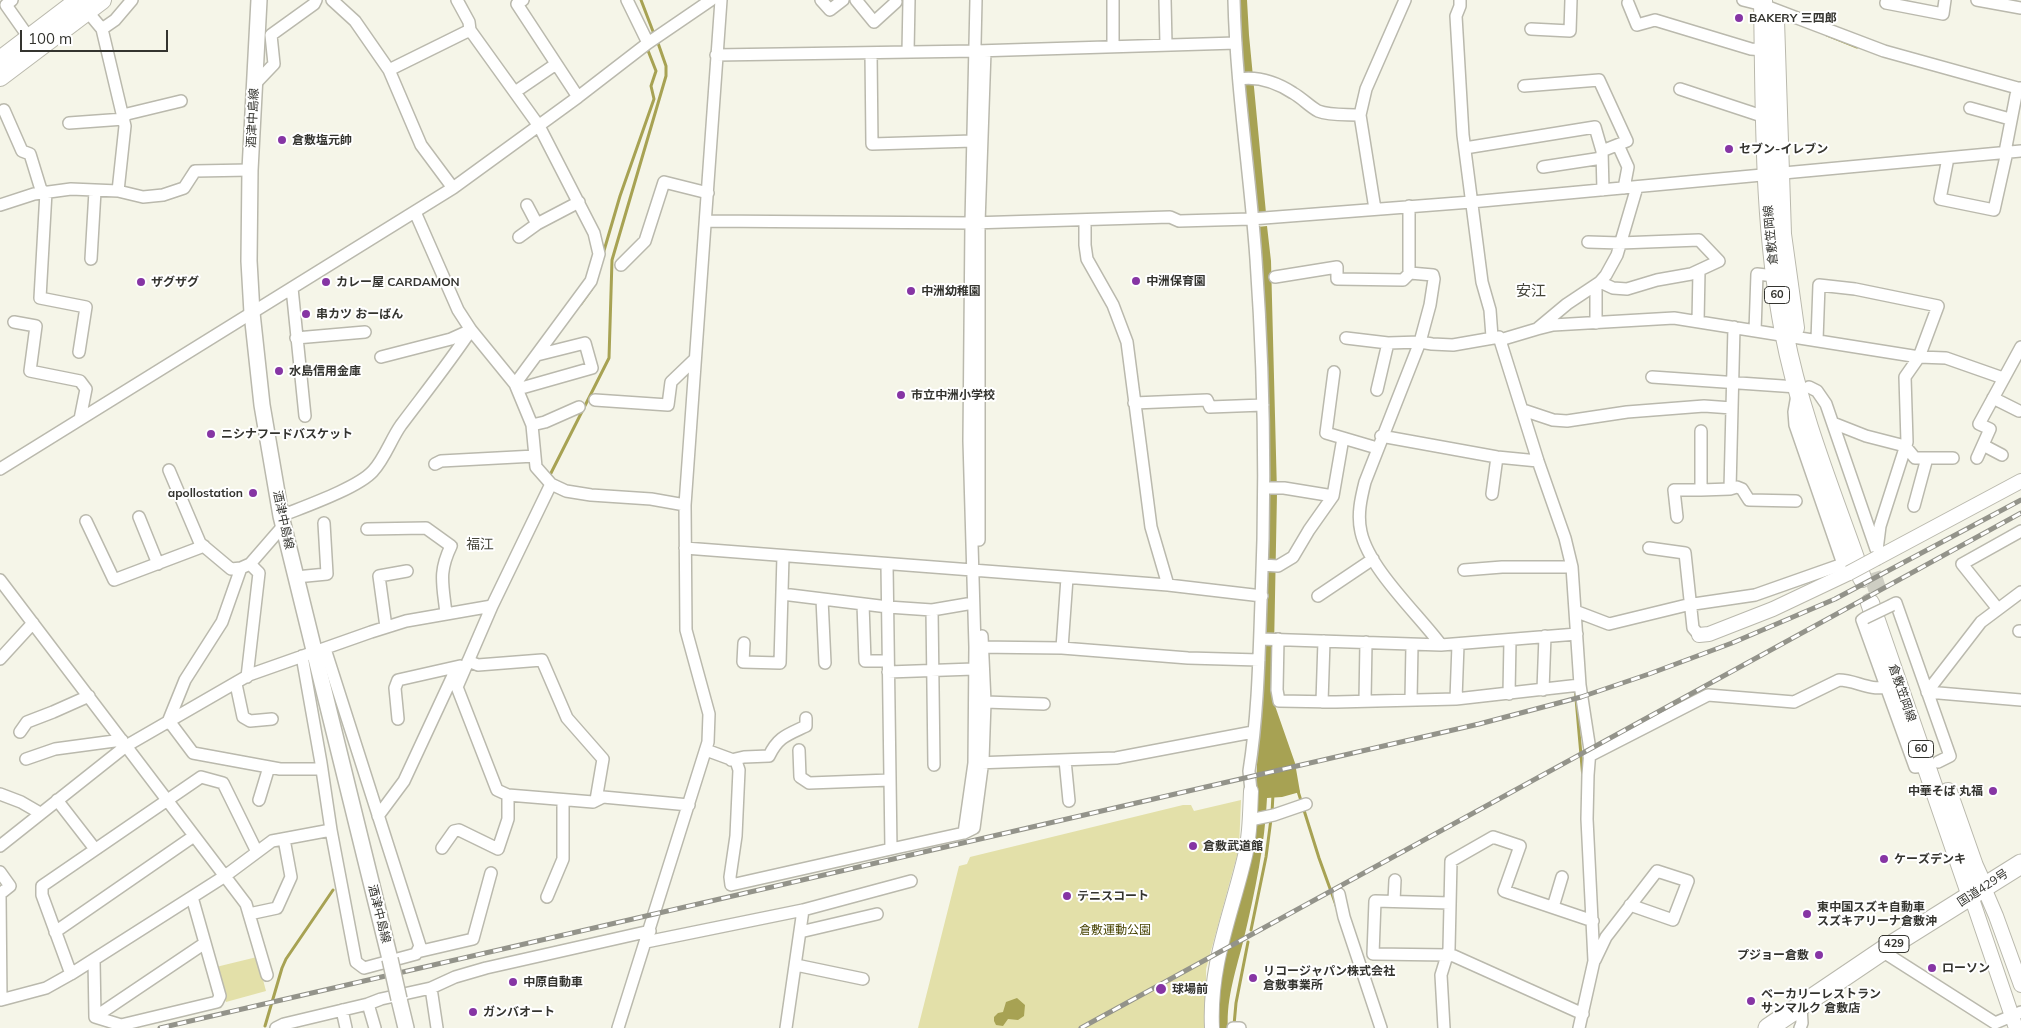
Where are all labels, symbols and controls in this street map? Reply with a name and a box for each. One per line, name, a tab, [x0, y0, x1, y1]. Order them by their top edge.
place label: BAKERY 三四郎	[1749, 11, 1837, 25]
marker: BAKERY 三四郎	[1733, 12, 1745, 24]
scale bar	[22, 20, 170, 52]
text: 100 m	[28, 29, 72, 48]
street label: 酒津中島線	[244, 88, 262, 148]
place label: 倉敷塩元帥	[292, 133, 352, 147]
marker: 倉敷塩元帥	[276, 134, 288, 146]
place label: セブン-イレブン	[1739, 142, 1828, 156]
marker: セブン-イレブン	[1723, 143, 1735, 155]
street label: 倉敷笠岡線	[1761, 204, 1781, 266]
place label: 中洲保育園	[1146, 274, 1206, 288]
place label: ザグザグ	[151, 275, 199, 289]
place label: カレー屋 CARDAMON	[336, 275, 460, 289]
marker: 中洲保育園	[1130, 275, 1142, 287]
marker: ザグザグ	[135, 276, 147, 288]
marker: カレー屋 CARDAMON	[320, 276, 332, 288]
district label: 安江	[1516, 282, 1546, 300]
place label: 中洲幼稚園	[921, 284, 981, 298]
marker: 中洲幼稚園	[905, 285, 917, 297]
road number: 60	[1764, 286, 1790, 304]
place label: 串カツ おーばん	[316, 307, 403, 321]
marker: 串カツ おーばん	[300, 308, 312, 320]
place label: 水島信用金庫	[289, 364, 361, 378]
marker: 水島信用金庫	[273, 365, 285, 377]
place label: 市立中洲小学校	[911, 388, 995, 402]
marker: 市立中洲小学校	[895, 389, 907, 401]
place label: ニシナフードバスケット	[221, 427, 353, 441]
marker: ニシナフードバスケット	[205, 428, 217, 440]
place label: apollostation	[168, 486, 243, 500]
marker: apollostation	[247, 487, 259, 499]
street label: 酒津中島線	[270, 489, 296, 551]
district label: 福江	[466, 537, 494, 553]
street label: 倉敷笠岡線	[1885, 662, 1919, 724]
road number: 60	[1908, 741, 1934, 758]
place label: 中華そば 丸福	[1908, 784, 1983, 798]
marker: 中華そば 丸福	[1987, 785, 1999, 797]
place label: 倉敷武道館	[1203, 839, 1263, 853]
marker: 倉敷武道館	[1187, 840, 1199, 852]
place label: ケーズデンキ	[1894, 852, 1966, 866]
marker: ケーズデンキ	[1878, 853, 1890, 865]
street label: 国道429号	[1955, 866, 2011, 910]
street label: 酒津中島線	[365, 883, 393, 945]
place label: テニスコート	[1077, 889, 1149, 903]
marker: テニスコート	[1061, 890, 1073, 902]
place label: 東中国スズキ自動車 スズキアリーナ倉敷沖	[1817, 900, 1937, 928]
marker: 東中国スズキ自動車 スズキアリーナ倉敷沖	[1801, 908, 1813, 920]
park label: 倉敷運動公園	[1079, 923, 1151, 937]
road number: 429	[1879, 936, 1909, 952]
place label: プジョー倉敷	[1737, 948, 1809, 962]
marker: プジョー倉敷	[1813, 949, 1825, 961]
place label: ローソン	[1942, 961, 1990, 975]
marker: ローソン	[1926, 962, 1938, 974]
place label: リコージャパン株式会社 倉敷事業所	[1263, 964, 1395, 992]
marker: リコージャパン株式会社 倉敷事業所	[1247, 972, 1259, 984]
place label: 中原自動車	[523, 975, 583, 989]
marker: 中原自動車	[507, 976, 519, 988]
marker: 球場前	[1154, 982, 1168, 996]
place label: 球場前	[1172, 982, 1208, 996]
place label: ベーカリーレストラン サンマルク 倉敷店	[1761, 987, 1881, 1015]
marker: ベーカリーレストラン サンマルク 倉敷店	[1745, 995, 1757, 1007]
place label: ガンバオート	[483, 1005, 555, 1019]
marker: ガンバオート	[467, 1006, 479, 1018]

